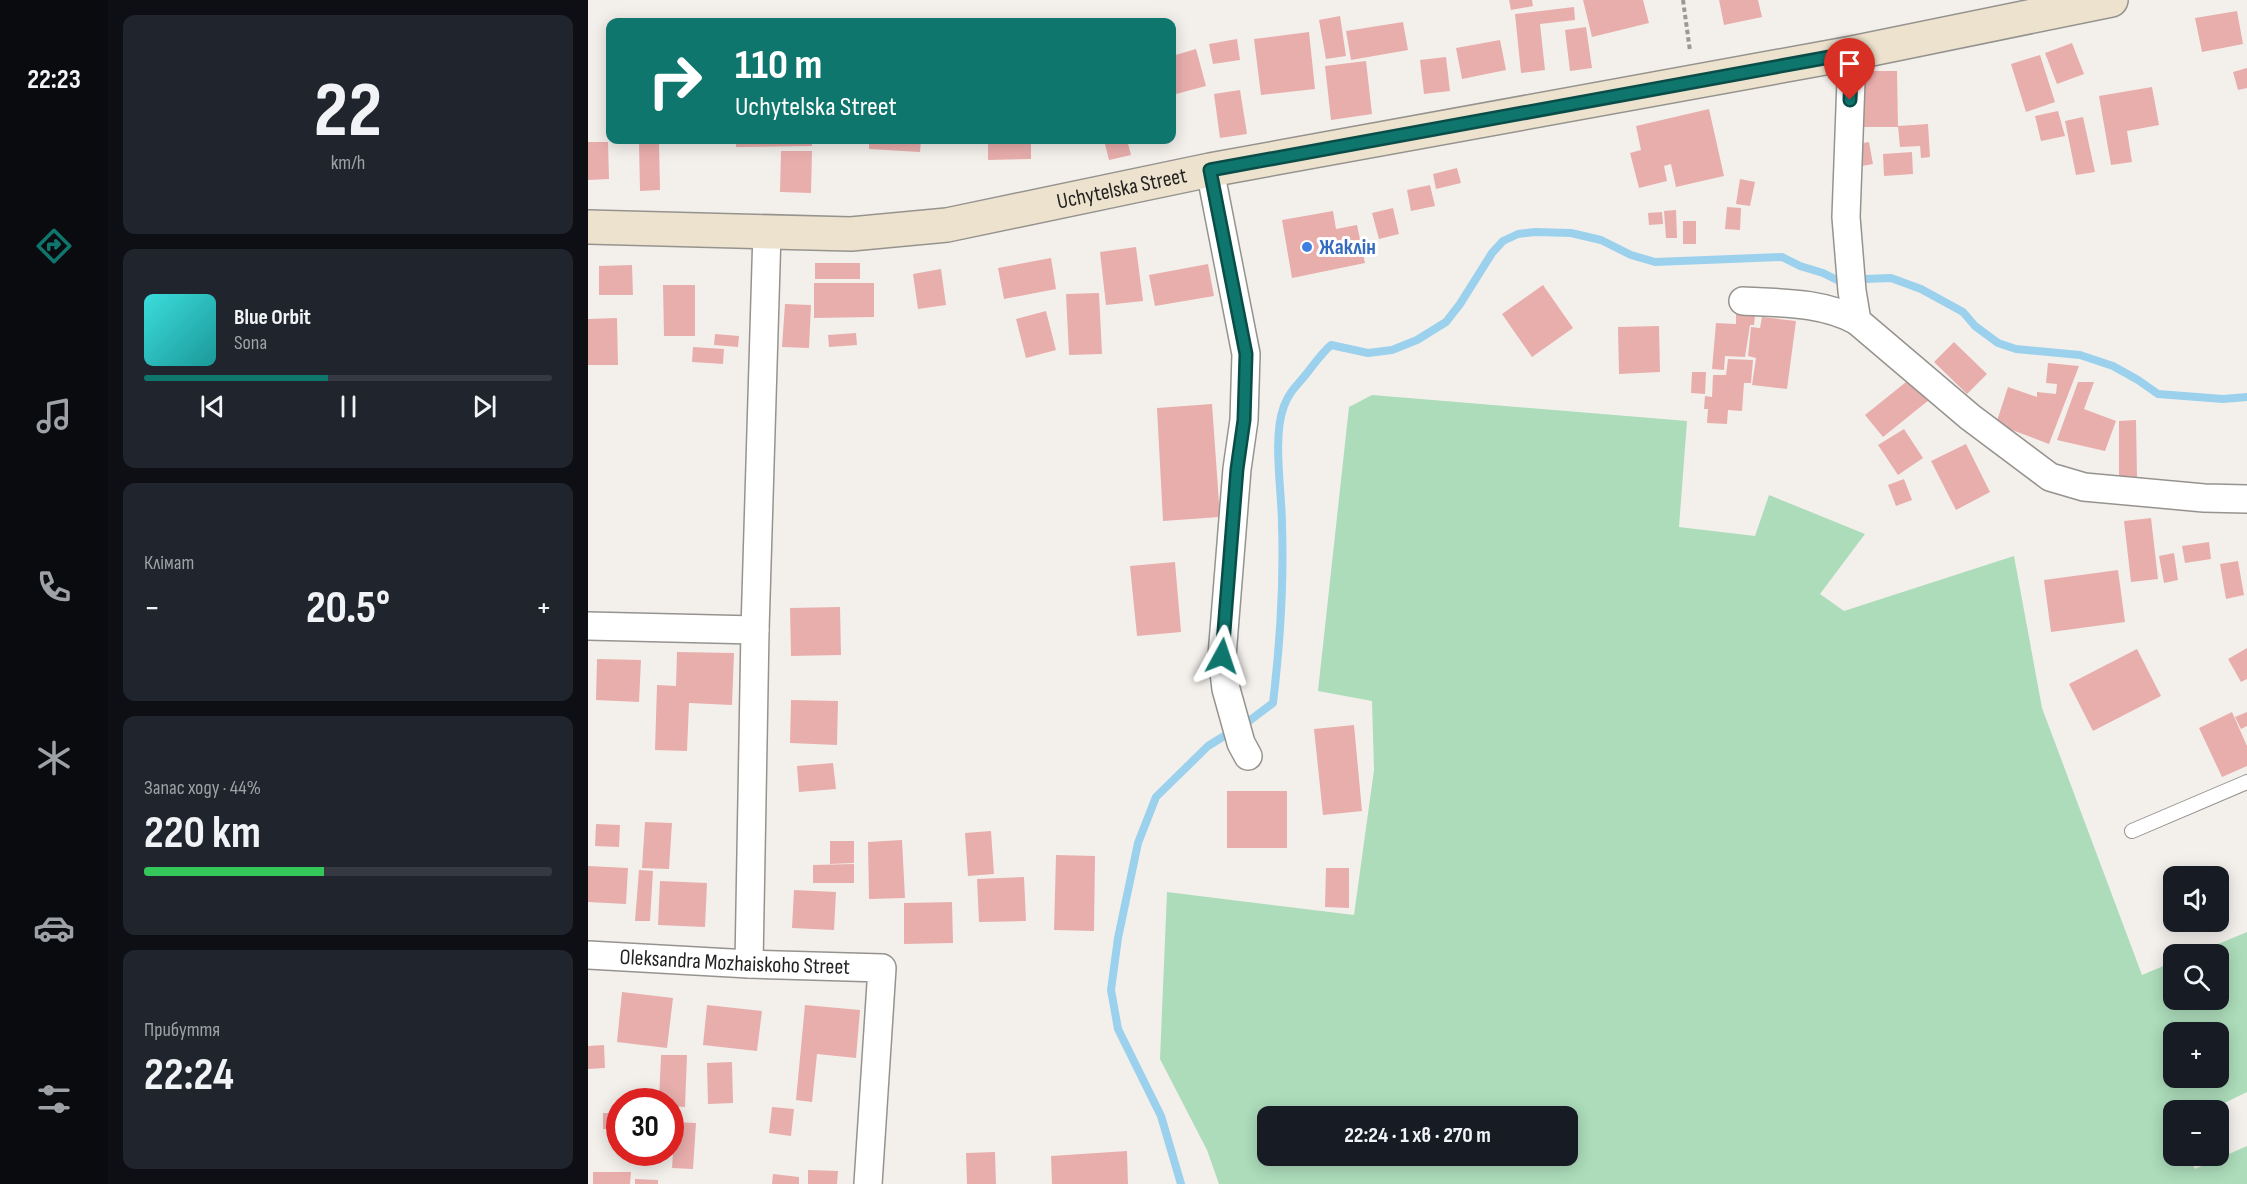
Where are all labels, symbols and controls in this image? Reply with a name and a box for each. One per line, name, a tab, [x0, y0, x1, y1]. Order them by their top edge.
pin	[1824, 38, 1875, 100]
text: 110 m	[735, 40, 822, 91]
icon: right	[636, 42, 714, 120]
icon: arrive	[1833, 47, 1866, 80]
text: 22:23	[27, 64, 81, 96]
text: 22	[314, 65, 382, 158]
text: Uchytelska Street	[735, 91, 897, 123]
text: km/h	[331, 151, 365, 175]
street label: Uchytelska Street	[1054, 162, 1189, 215]
icon: directions	[33, 225, 75, 267]
place label: Жаклін	[1319, 234, 1376, 261]
marker: Жаклін	[1300, 240, 1314, 254]
text: Blue Orbit	[234, 304, 311, 331]
text: Sona	[234, 331, 267, 355]
icon: previous	[196, 390, 229, 423]
icon: pause	[332, 390, 365, 423]
icon: next	[468, 390, 501, 423]
icon: music	[33, 395, 75, 437]
text: Клімат	[144, 551, 194, 575]
icon: phone	[33, 566, 75, 608]
text: 20.5°	[306, 581, 390, 636]
text: −	[144, 588, 160, 628]
text: +	[536, 588, 552, 628]
position arrow	[1190, 624, 1254, 688]
icon: climate	[33, 737, 75, 779]
text: Запас ходу · 44%	[144, 776, 261, 800]
text: 220 km	[144, 806, 261, 861]
map controls	[2163, 866, 2229, 1166]
button: sound	[2163, 866, 2229, 932]
icon: car	[33, 907, 75, 949]
street label: Oleksandra Mozhaiskoho Street	[619, 943, 851, 981]
button: search	[2163, 944, 2229, 1010]
text: Прибуття	[144, 1018, 220, 1042]
button: +	[2163, 1022, 2229, 1088]
text: 22:24	[144, 1048, 234, 1103]
icon: filters	[33, 1078, 75, 1120]
speed limit sign: 30	[606, 1088, 684, 1166]
button: −	[2163, 1100, 2229, 1166]
text: 22:24 · 1 хв · 270 m	[1344, 1122, 1491, 1149]

